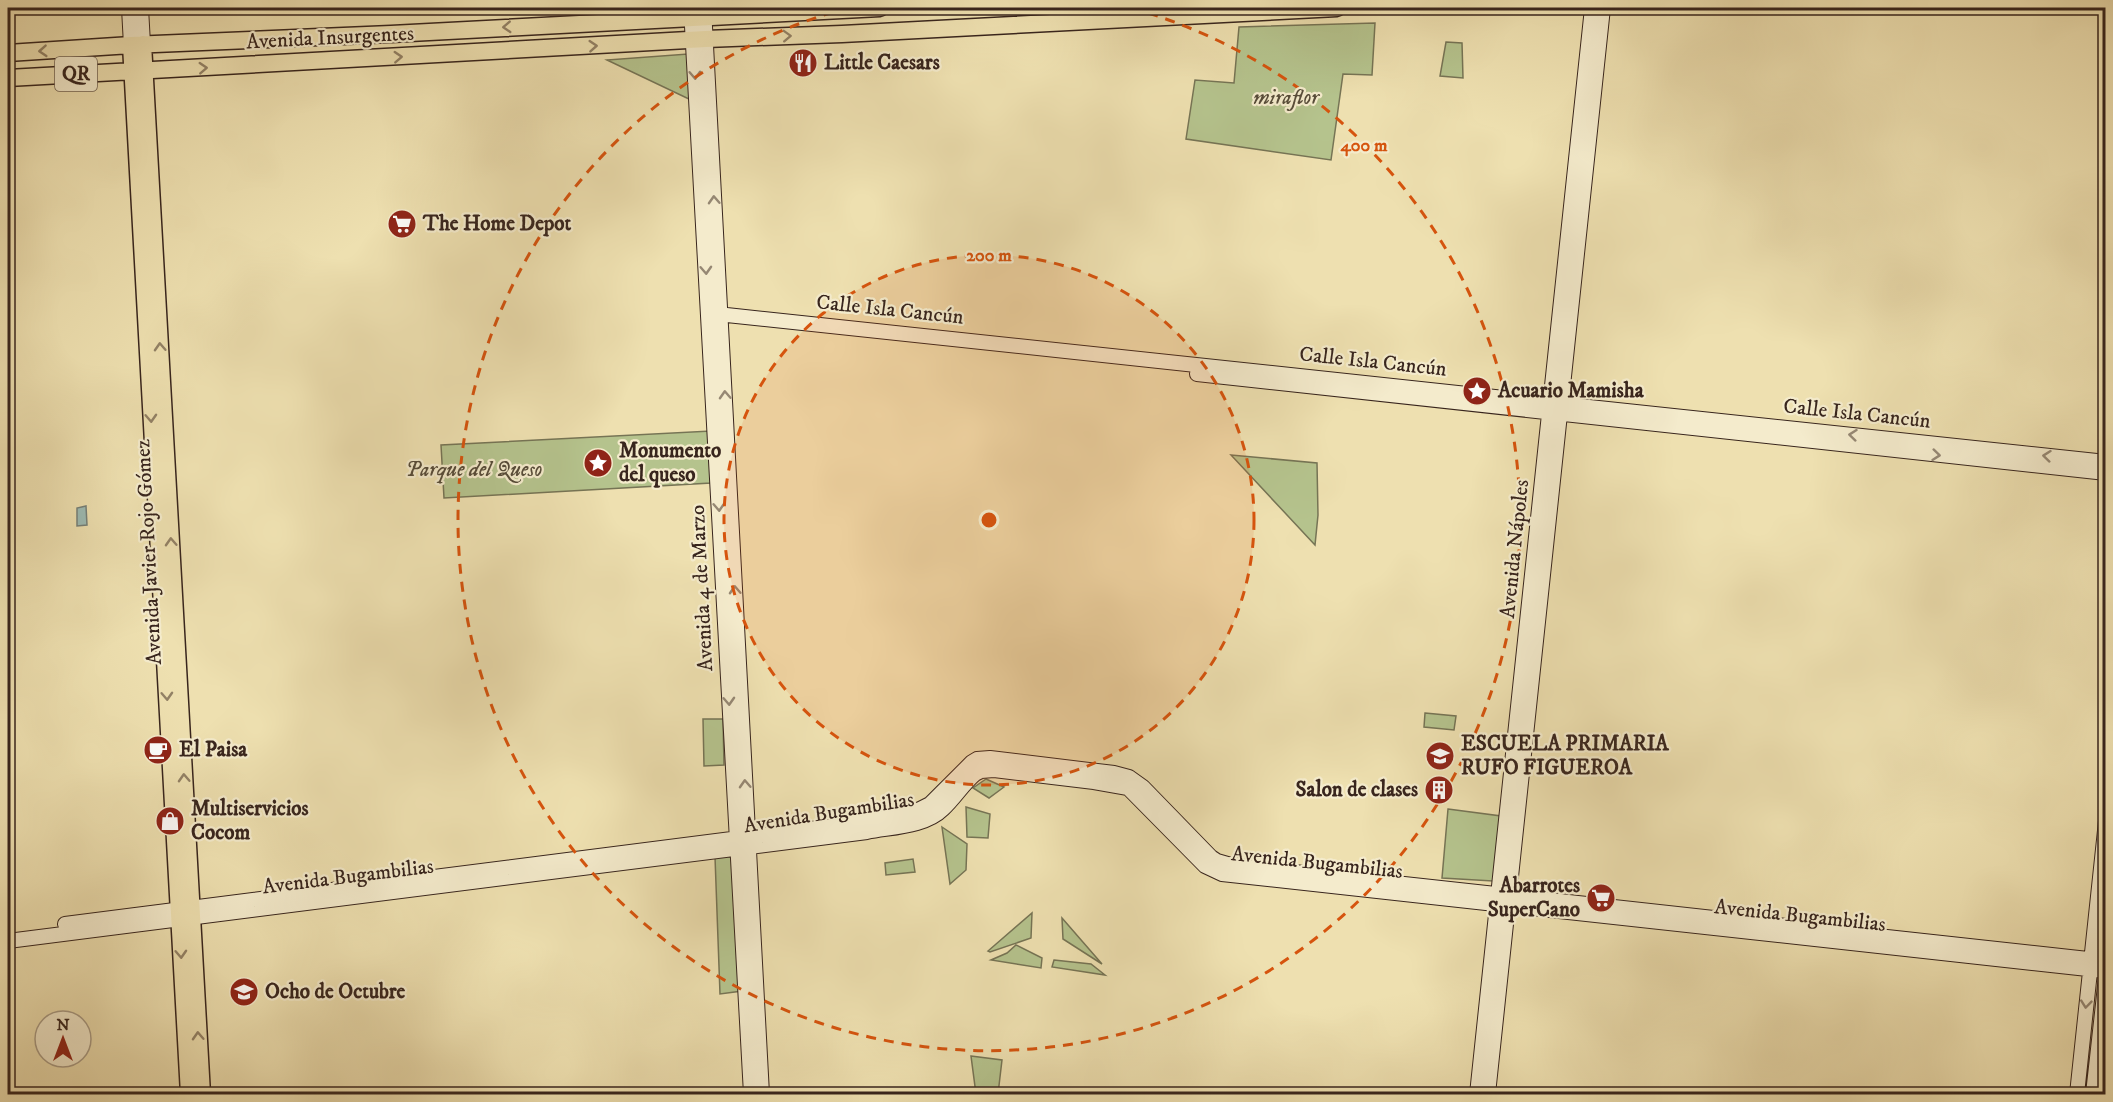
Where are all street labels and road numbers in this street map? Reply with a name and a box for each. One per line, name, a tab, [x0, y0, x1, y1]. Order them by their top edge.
street label: Avenida Insurgentes	[245, 21, 415, 55]
road number: QR	[55, 57, 97, 91]
street label: Calle Isla Cancún	[815, 289, 965, 331]
street label: Calle Isla Cancún	[1298, 341, 1448, 383]
street label: Calle Isla Cancún	[1782, 393, 1932, 435]
street label: Avenida Javier Rojo Gómez	[130, 439, 168, 665]
street label: Avenida Nápoles	[1495, 478, 1535, 620]
street label: Avenida 4 de Marzo	[685, 504, 719, 672]
street label: Avenida Bugambilias	[742, 787, 916, 839]
street label: Avenida Bugambilias	[1230, 841, 1404, 885]
street label: Avenida Bugambilias	[261, 854, 435, 900]
street label: Avenida Bugambilias	[1713, 894, 1887, 938]

